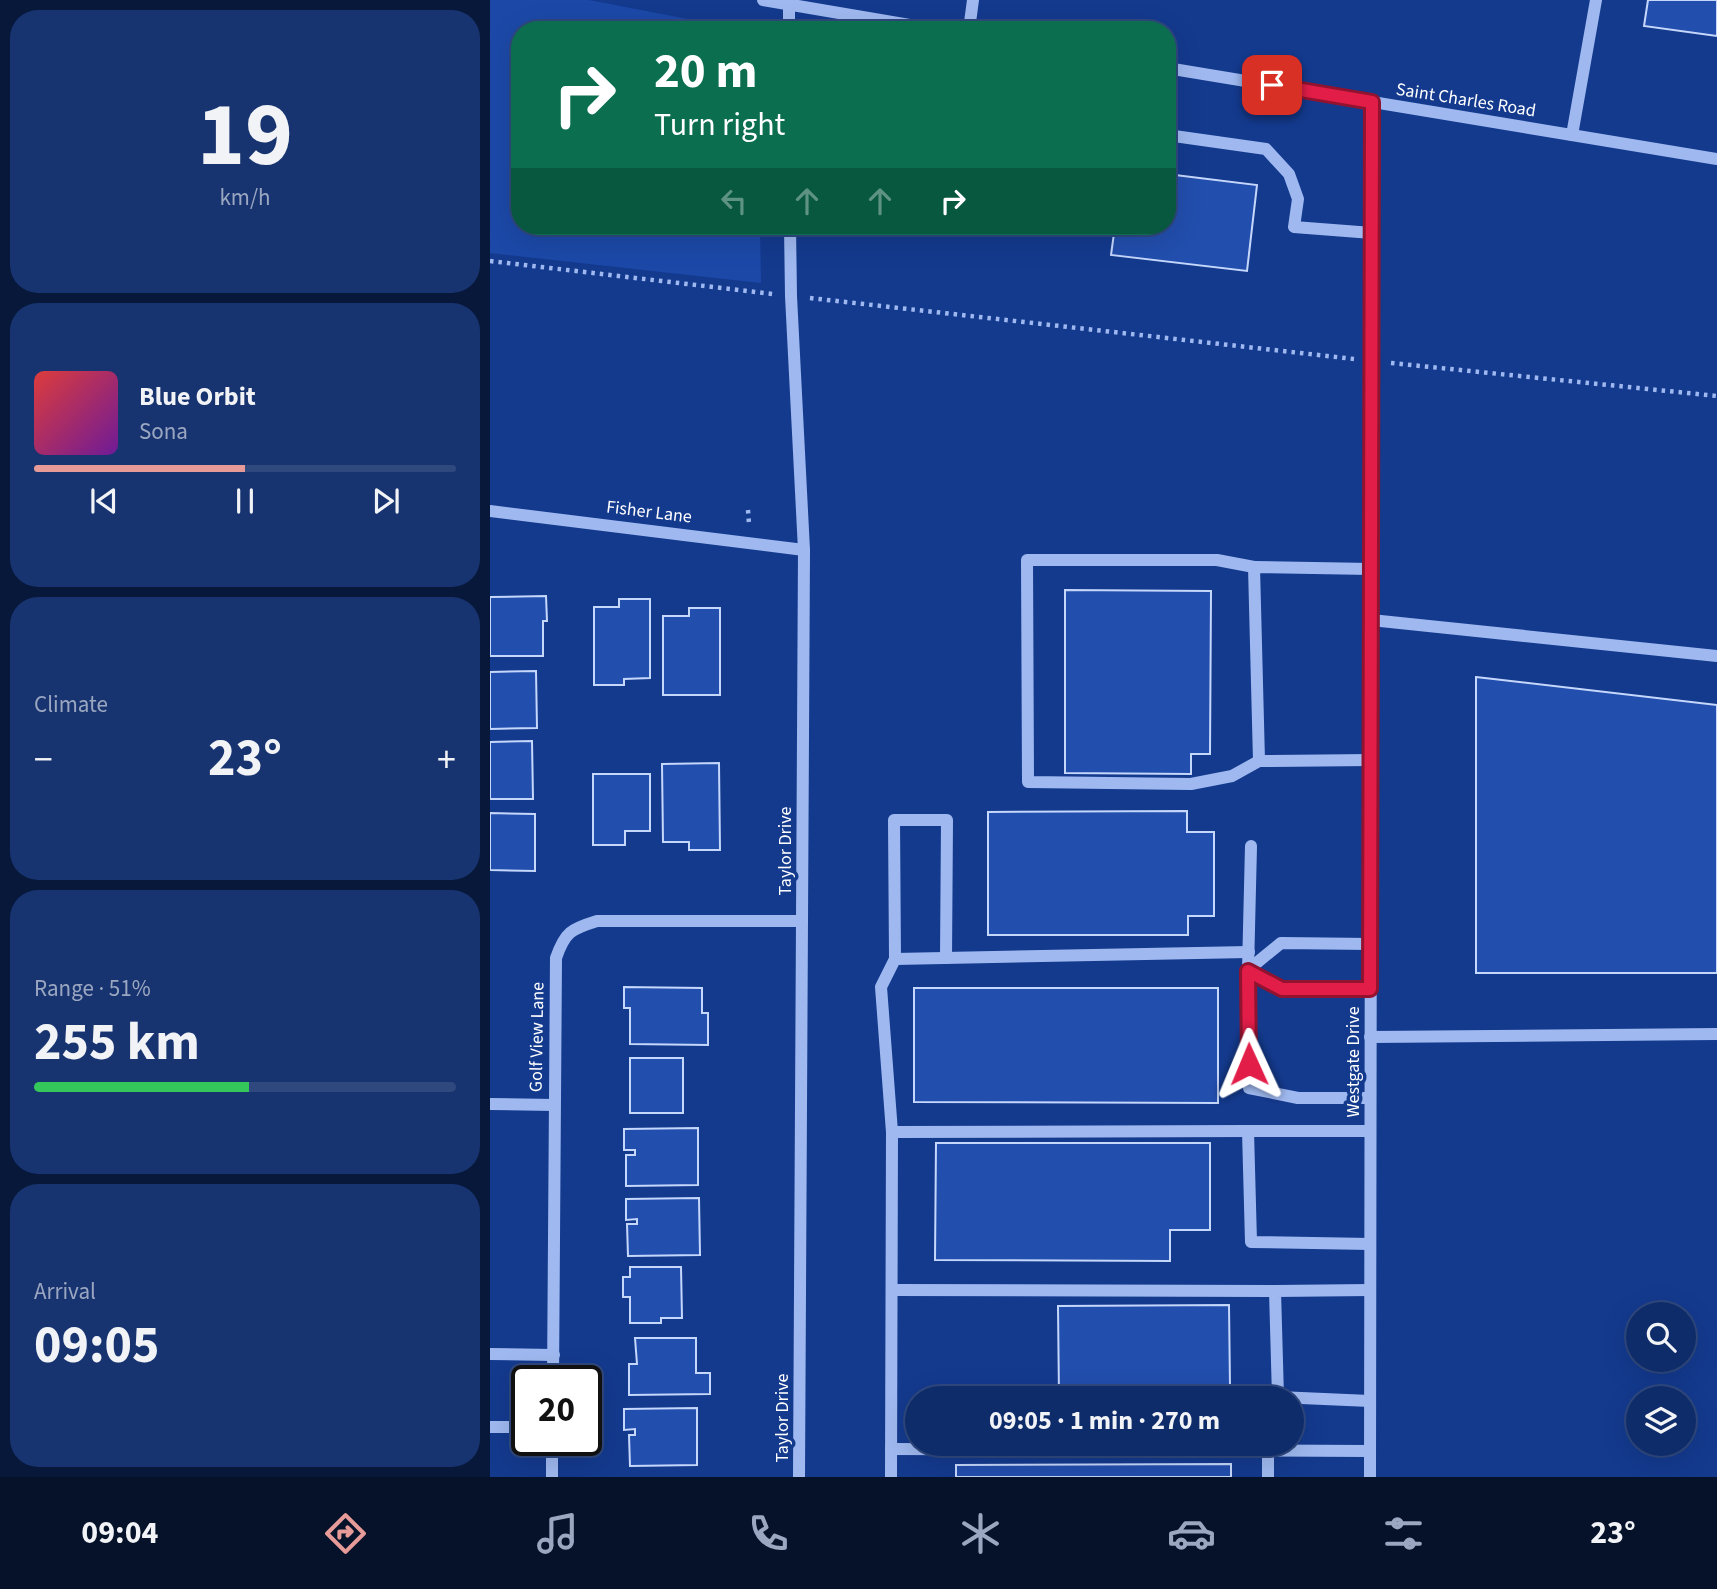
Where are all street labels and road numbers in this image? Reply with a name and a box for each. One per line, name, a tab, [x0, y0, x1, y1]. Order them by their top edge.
street label: Saint Charles Road	[1394, 77, 1538, 123]
street label: Fisher Lane	[605, 494, 693, 530]
street label: Taylor Drive	[773, 806, 798, 896]
street label: Golf View Lane	[524, 982, 550, 1092]
street label: Westgate Drive	[1341, 1006, 1366, 1118]
street label: Taylor Drive	[770, 1373, 795, 1463]

